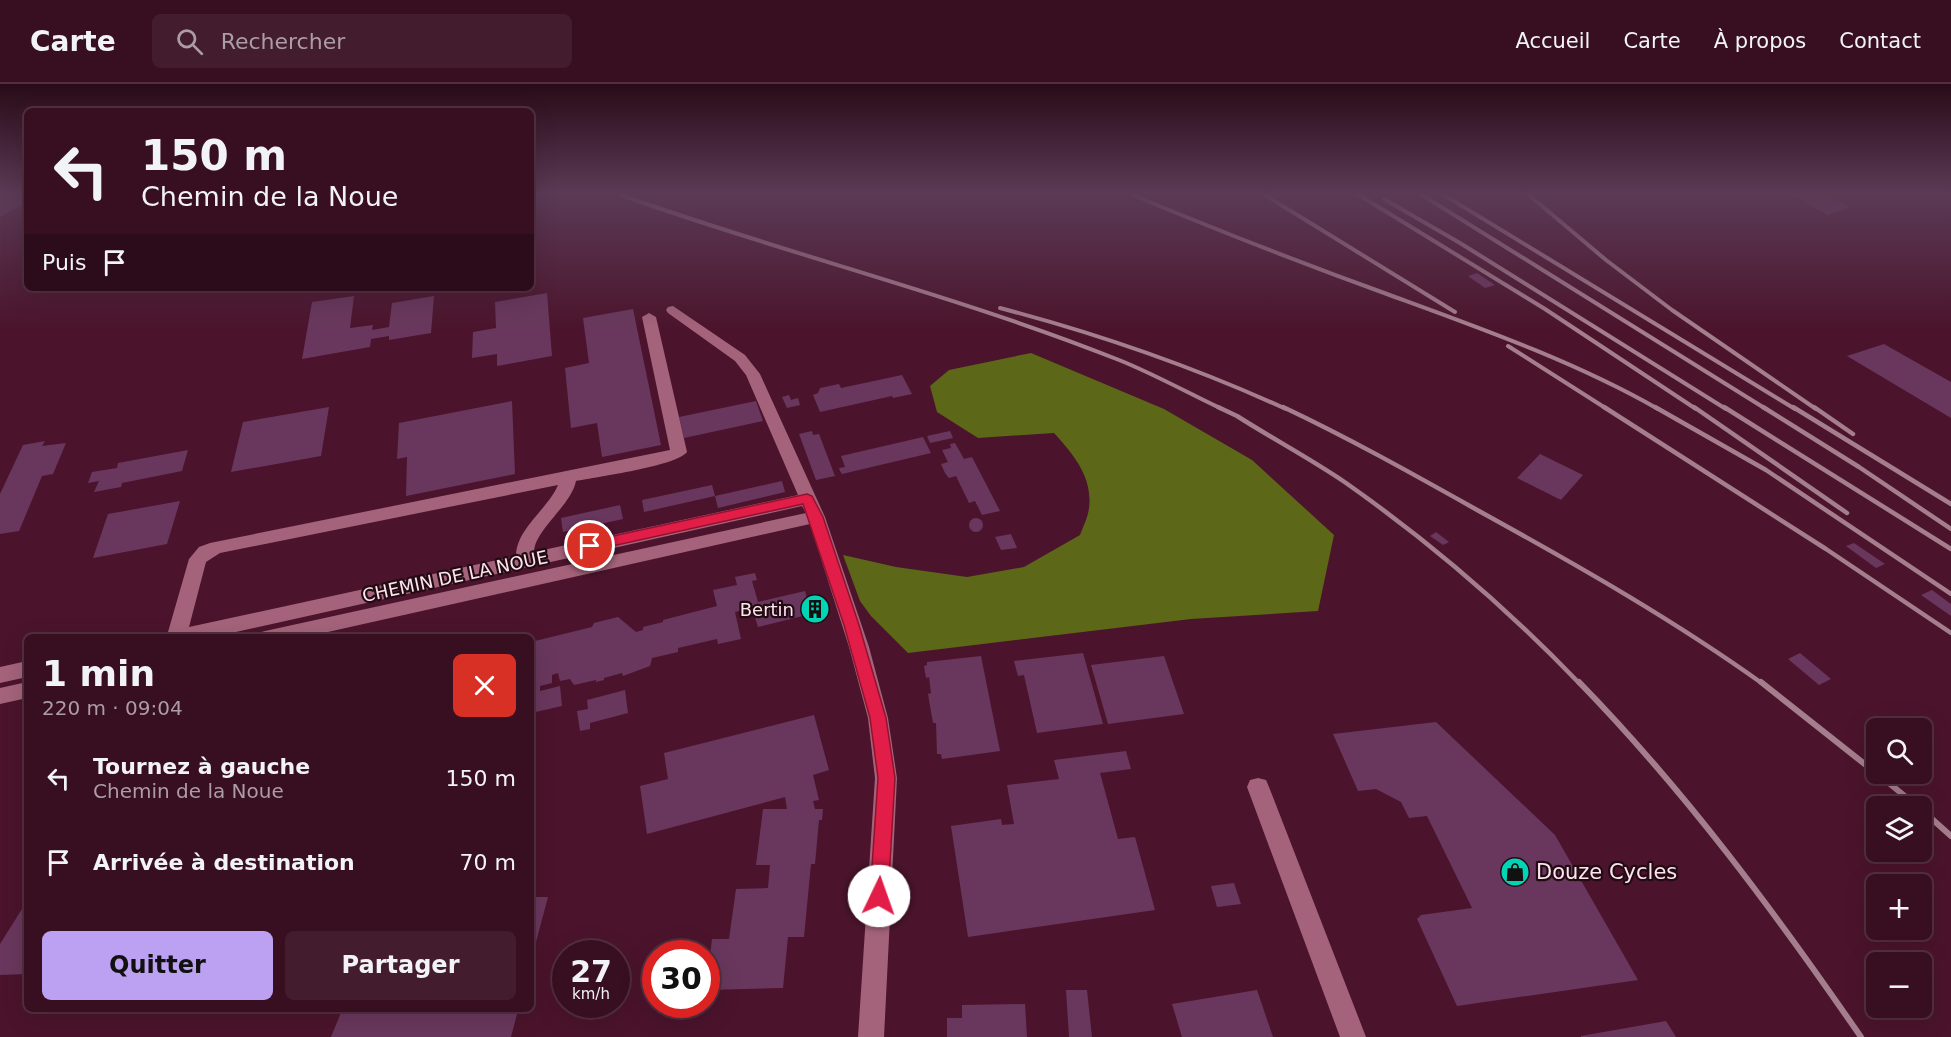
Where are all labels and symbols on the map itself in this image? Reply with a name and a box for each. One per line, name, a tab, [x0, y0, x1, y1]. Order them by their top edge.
pin	[564, 520, 615, 571]
street label: CHEMIN DE LA NOUE	[360, 546, 550, 606]
building icon: Bertin	[799, 593, 831, 625]
place label: Bertin	[740, 599, 794, 620]
shop icon: Douze Cycles	[1499, 856, 1531, 888]
place label: Douze Cycles	[1536, 860, 1677, 884]
position arrow	[847, 864, 911, 928]
speed limit sign: 30	[642, 940, 720, 1018]

